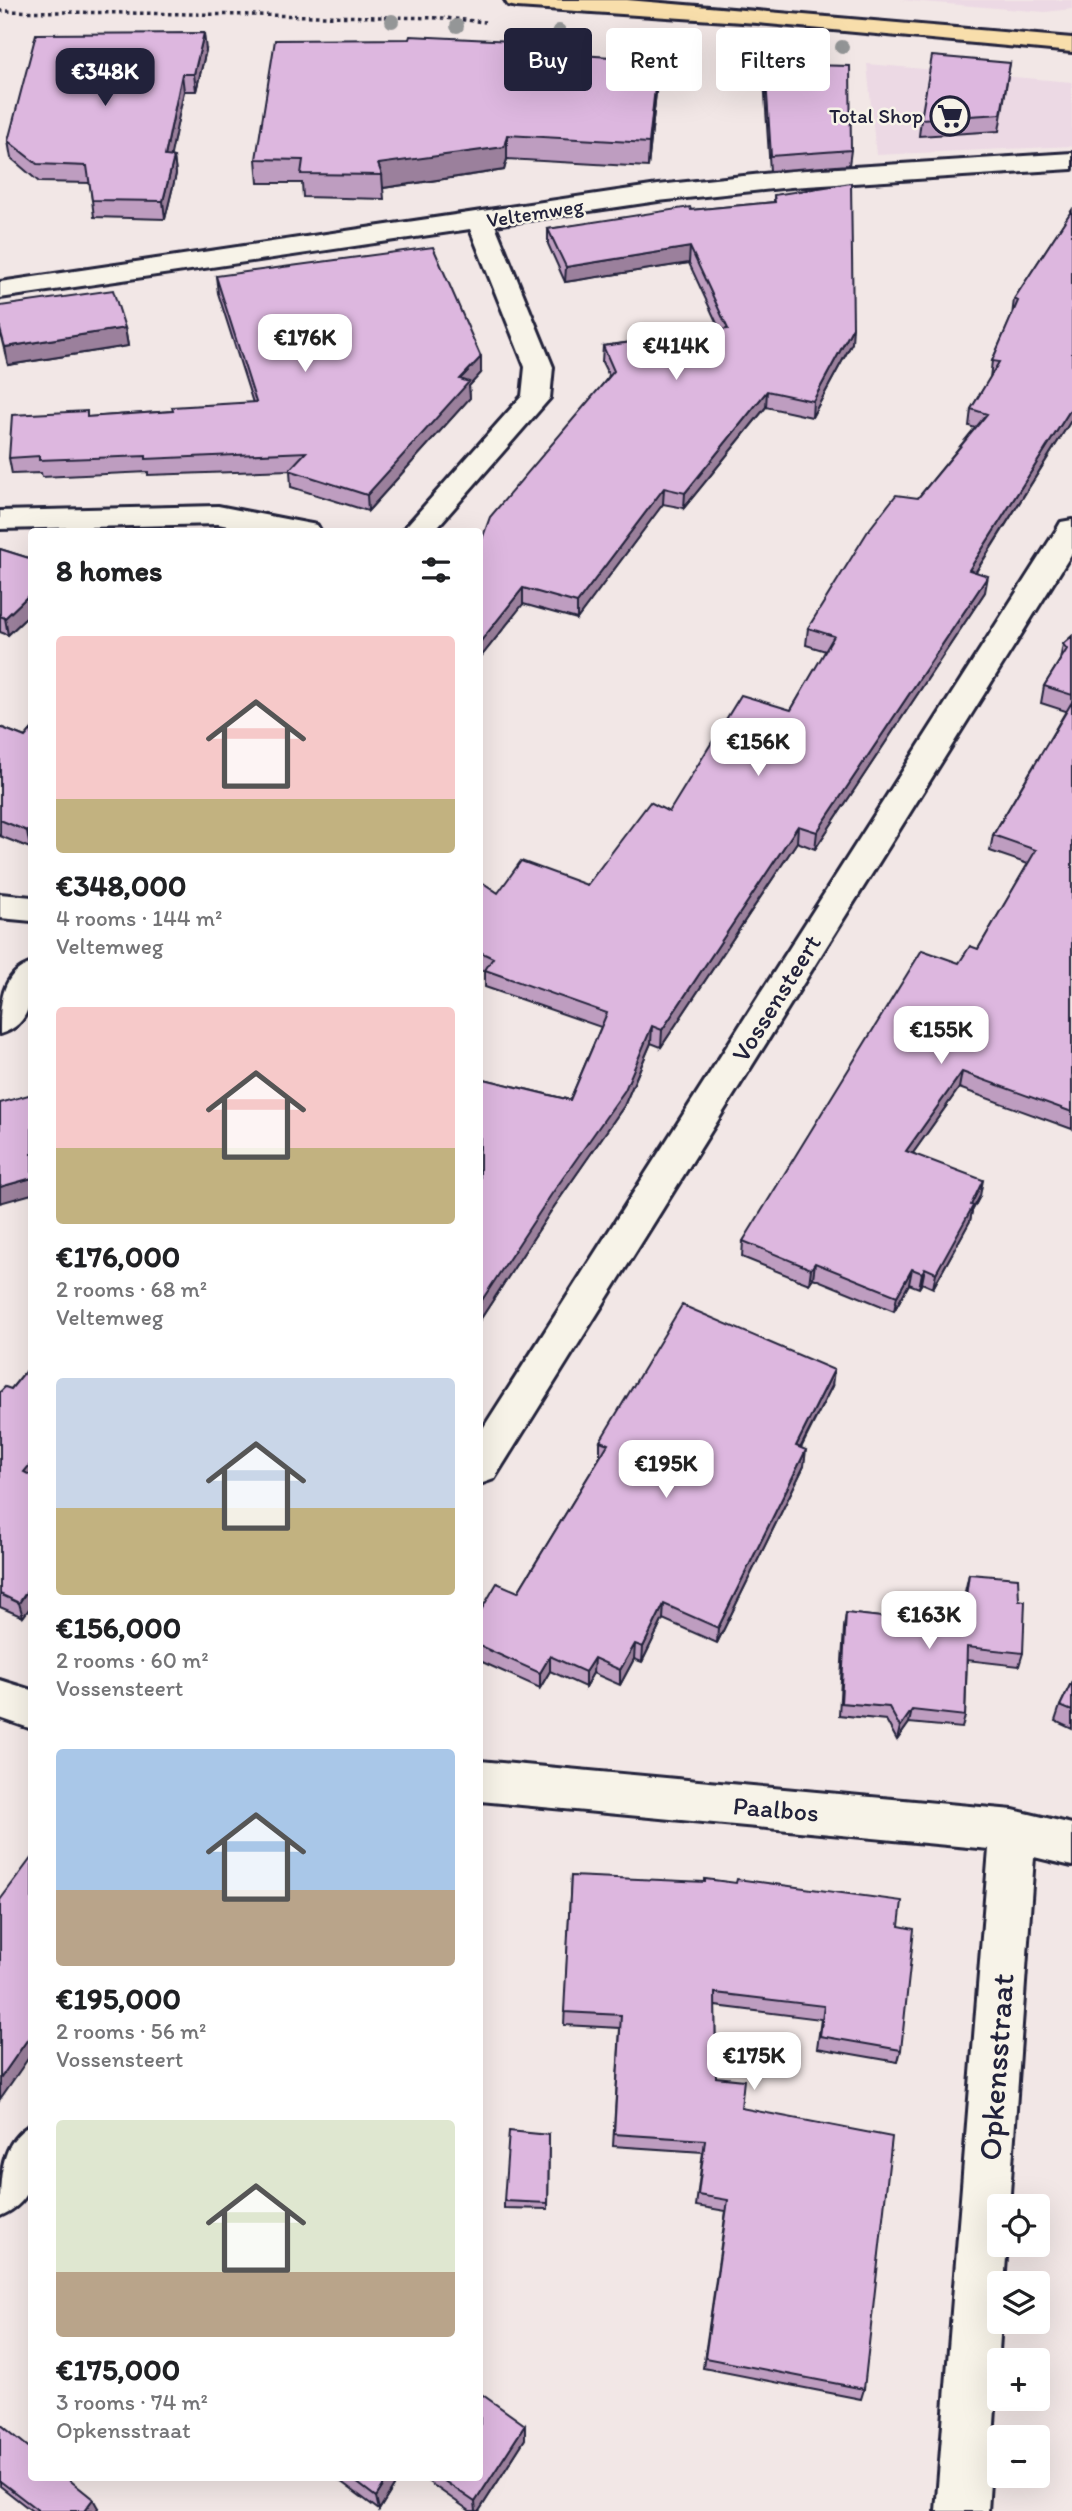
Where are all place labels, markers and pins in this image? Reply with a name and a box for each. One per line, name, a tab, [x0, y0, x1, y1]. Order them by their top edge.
pin: €348K	[56, 48, 154, 108]
supermarket icon: Total Shop	[929, 95, 971, 137]
place label: Total Shop	[829, 103, 923, 128]
pin: €176K	[256, 314, 354, 374]
pin: €414K	[627, 322, 725, 382]
pin: €156K	[709, 718, 807, 778]
pin: €155K	[892, 1006, 990, 1066]
pin: €195K	[617, 1440, 715, 1500]
pin: €163K	[880, 1592, 978, 1651]
pin: €175K	[705, 2032, 803, 2092]

